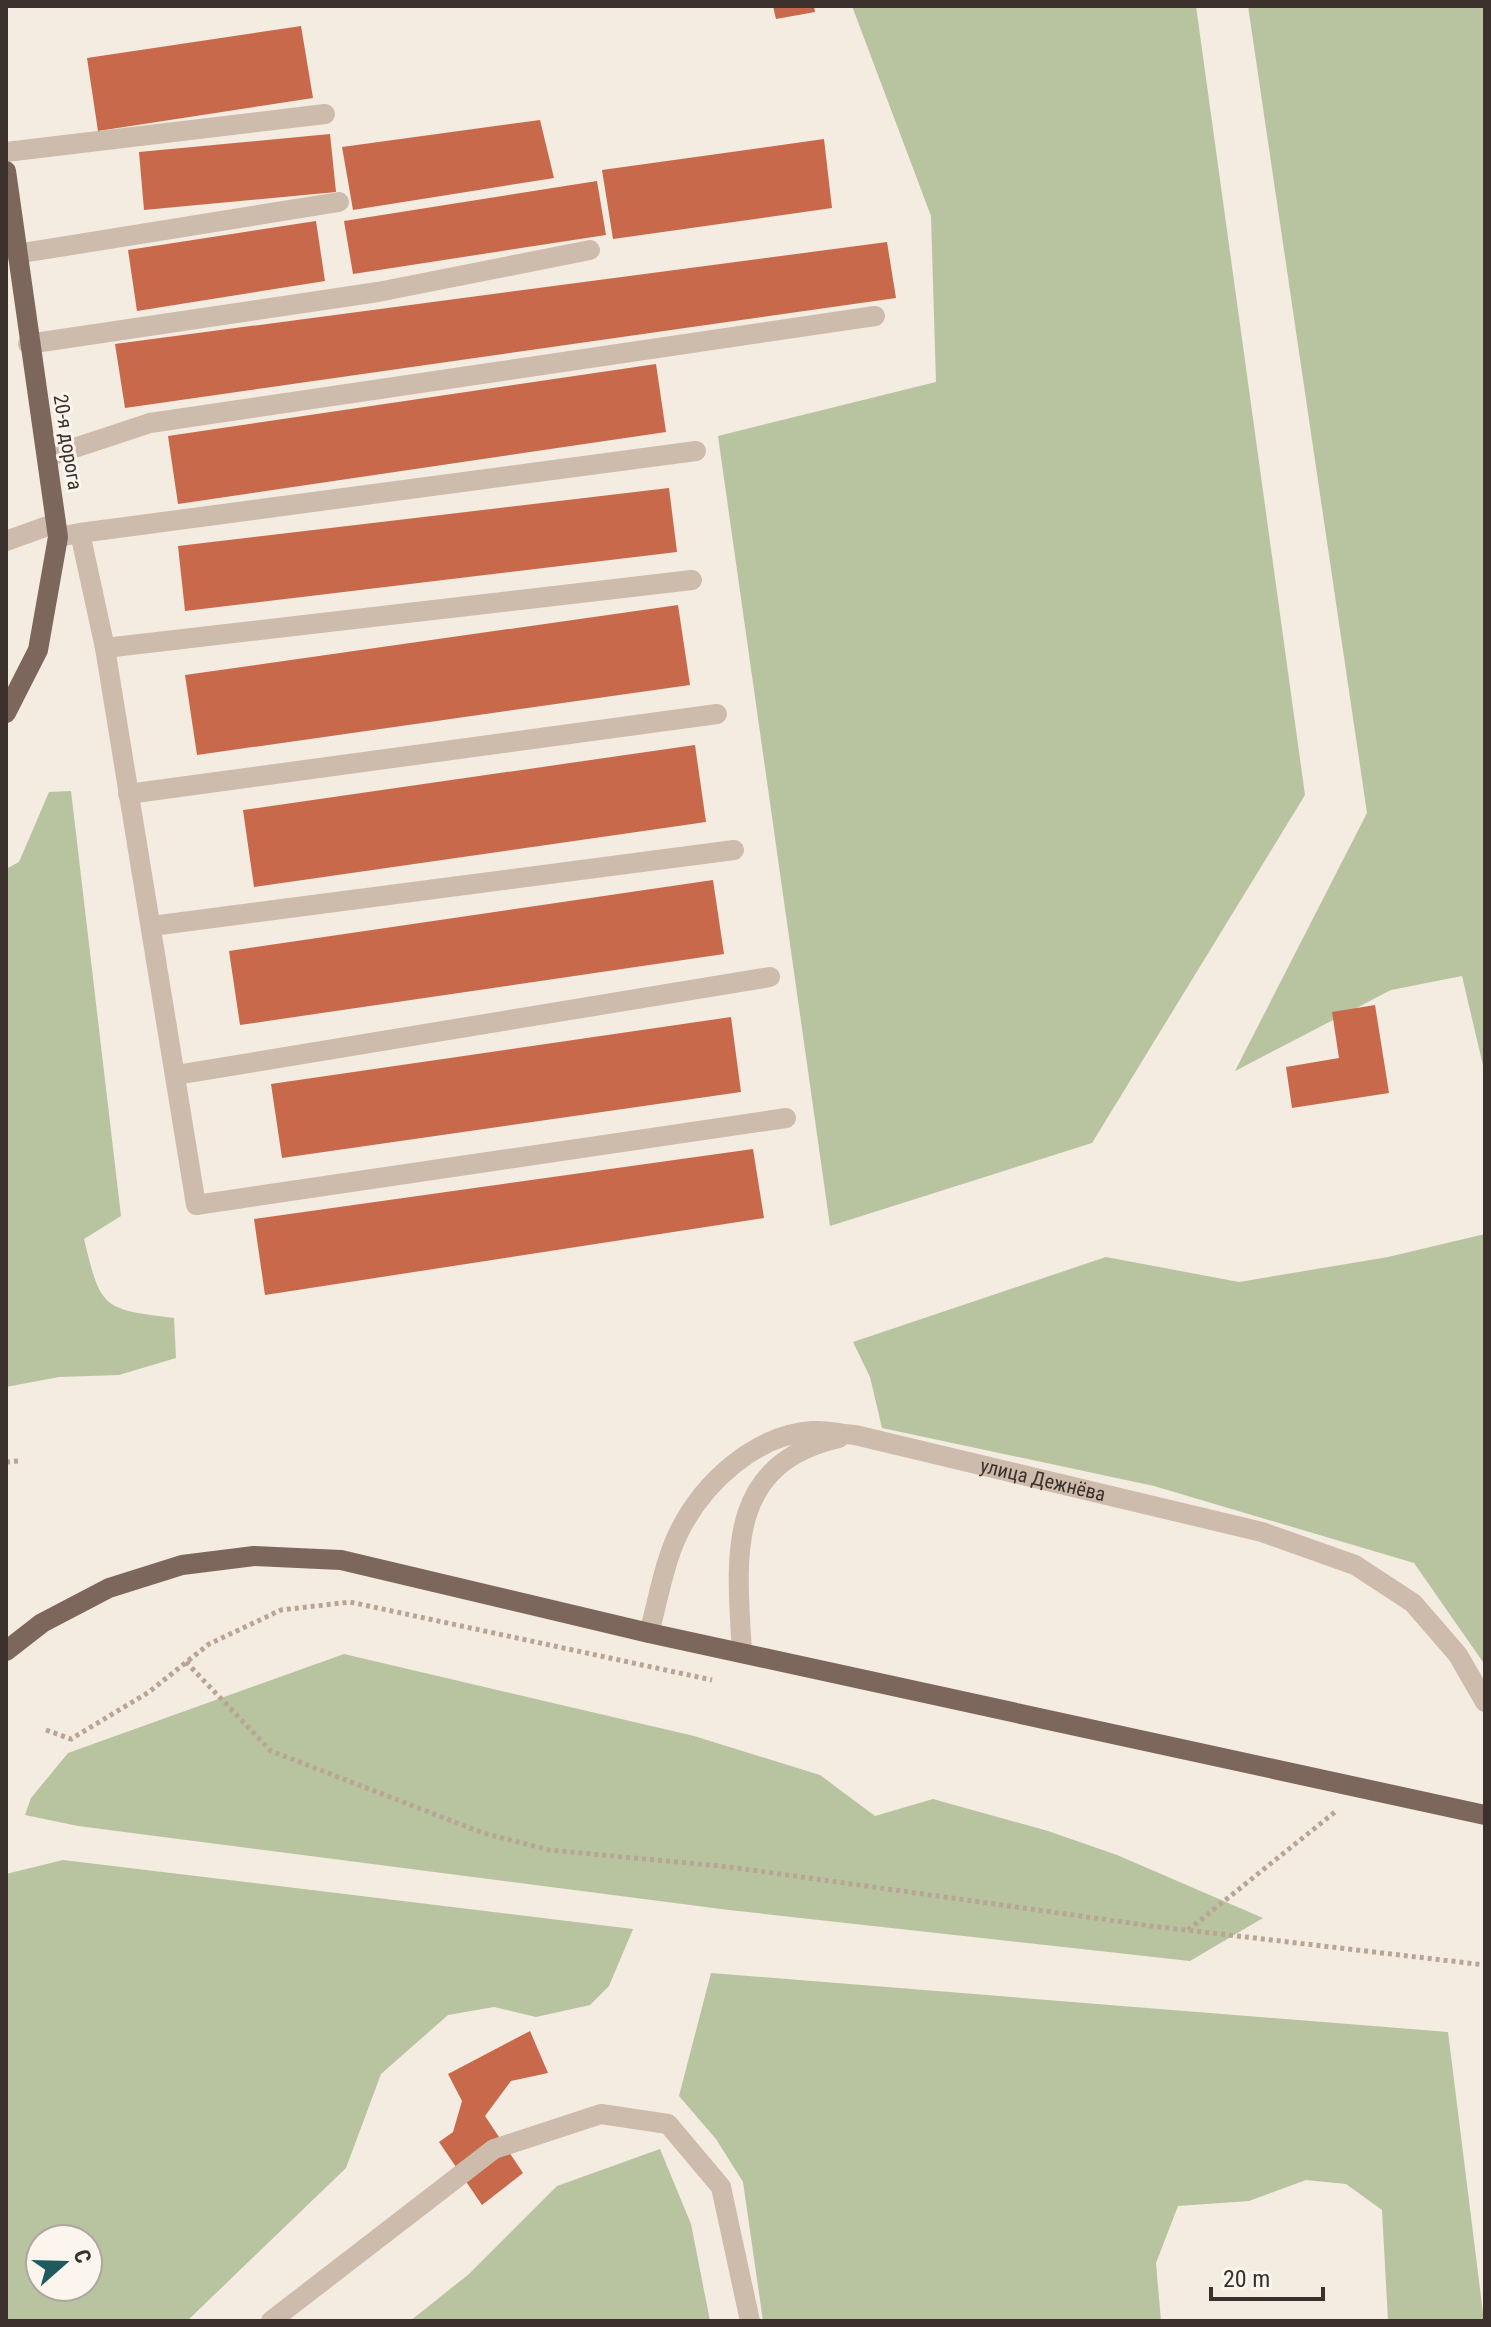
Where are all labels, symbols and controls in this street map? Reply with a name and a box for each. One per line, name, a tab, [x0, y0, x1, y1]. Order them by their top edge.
street label: 20-я дорога	[49, 392, 87, 492]
street label: улица Дежнёва	[978, 1453, 1108, 1506]
north arrow	[24, 2223, 104, 2303]
text: С	[68, 2246, 96, 2267]
scale bar	[1211, 2251, 1323, 2301]
text: 20 m	[1223, 2265, 1270, 2293]

